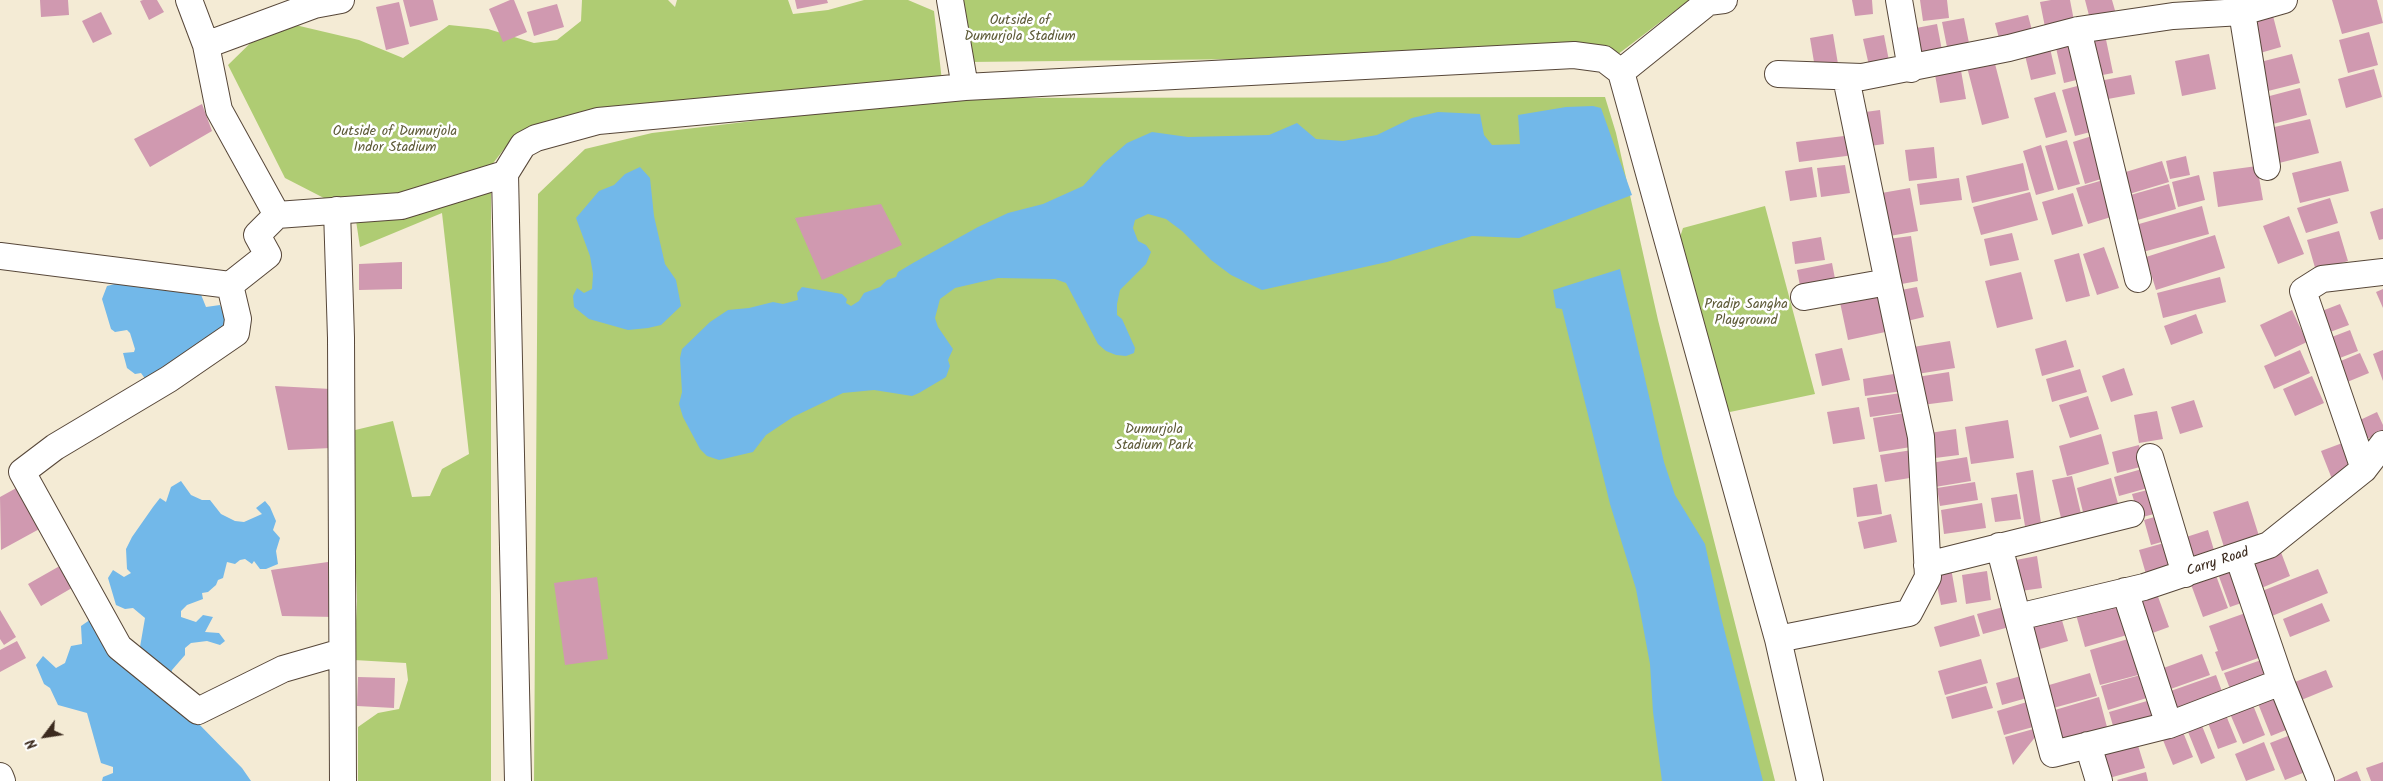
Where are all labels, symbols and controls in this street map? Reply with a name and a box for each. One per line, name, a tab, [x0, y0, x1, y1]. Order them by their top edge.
park label: Outside of Dumurjola Stadium	[964, 14, 1076, 46]
park label: Outside of Dumurjola Indor Stadium	[333, 125, 457, 158]
park label: Pradip Sangha Playground	[1704, 298, 1788, 331]
park label: Dumurjola Stadium Park	[1115, 423, 1193, 456]
street label: Carry Road	[2185, 545, 2251, 581]
north arrow	[20, 711, 70, 761]
text: N	[20, 734, 44, 753]

